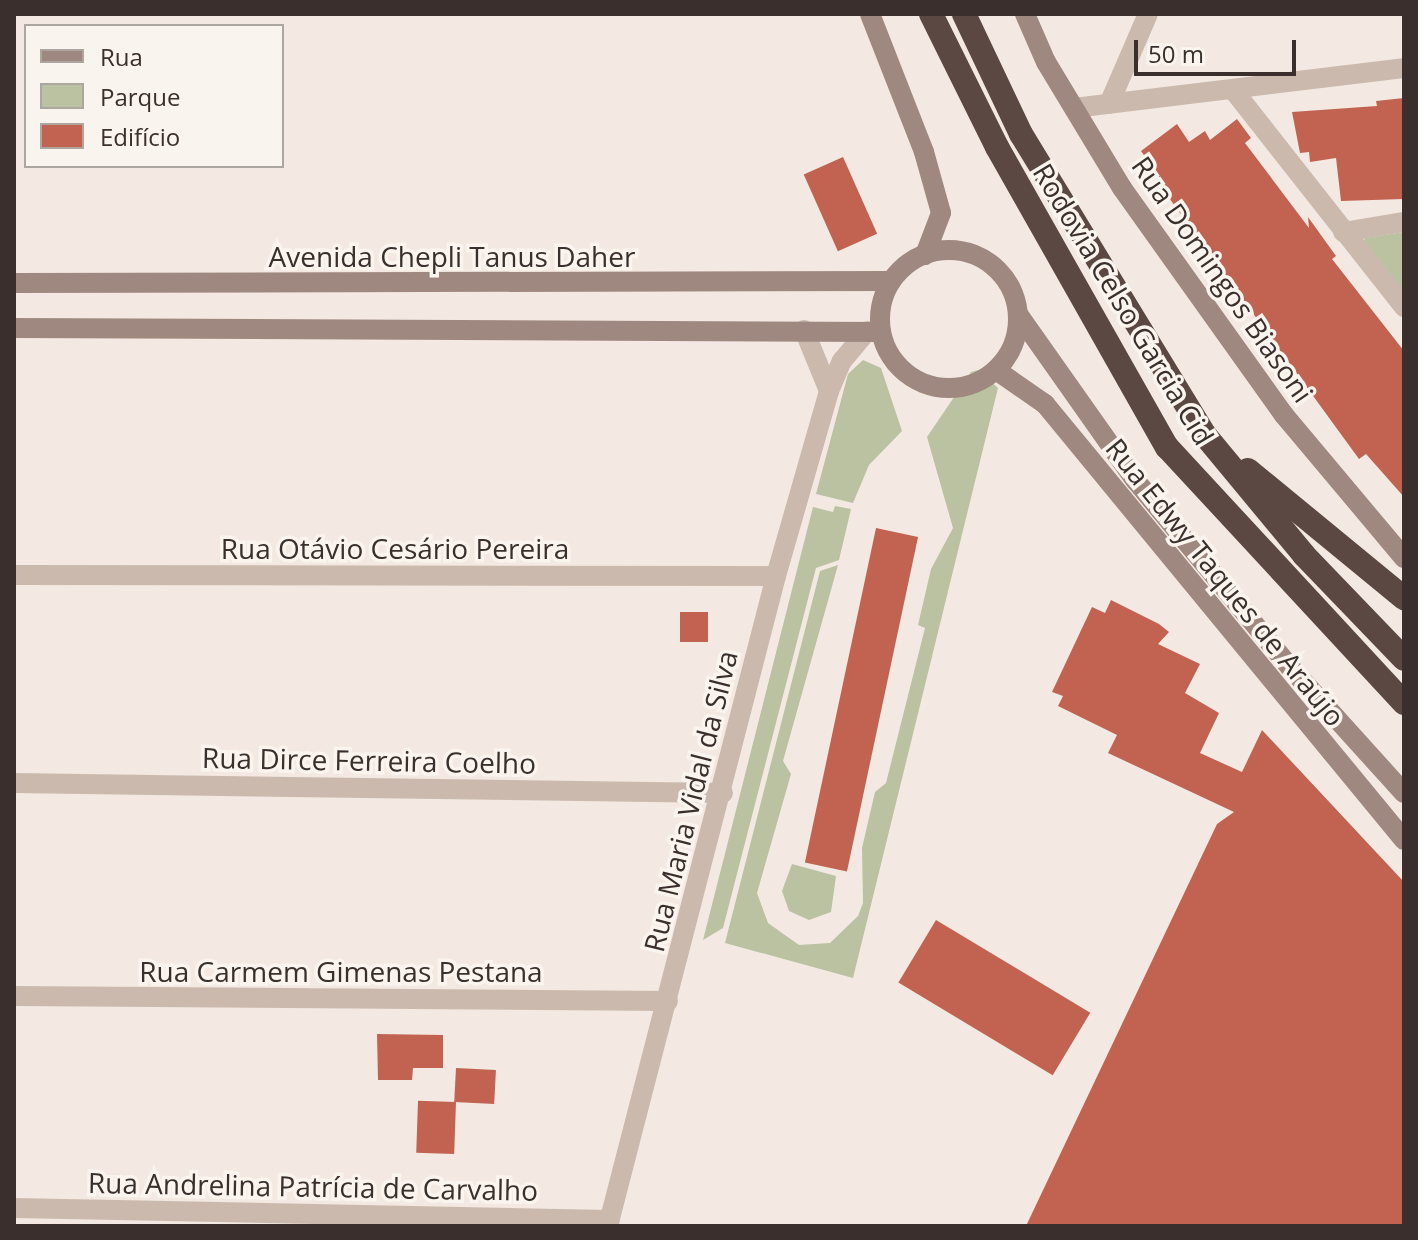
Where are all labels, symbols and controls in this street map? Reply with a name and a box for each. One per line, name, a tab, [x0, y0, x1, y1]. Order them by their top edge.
legend	[24, 24, 284, 168]
scale bar	[1138, 24, 1300, 74]
text: 50 m	[1148, 37, 1204, 70]
text: Rua	[100, 40, 143, 73]
text: Parque	[100, 80, 180, 113]
text: Edifício	[100, 120, 180, 153]
street label: Rua Domingos Biasoni	[1125, 150, 1321, 408]
street label: Rodovia Celso Garcia Cid	[1027, 157, 1221, 451]
street label: Avenida Chepli Tanus Daher	[269, 239, 635, 273]
street label: Rua Edwy Taques de Araújo	[1100, 431, 1352, 733]
street label: Rua Otávio Cesário Pereira	[221, 531, 569, 565]
street label: Rua Maria Vidal da Silva	[636, 647, 744, 955]
street label: Rua Dirce Ferreira Coelho	[202, 740, 536, 780]
street label: Rua Carmem Gimenas Pestana	[139, 954, 543, 988]
street label: Rua Andrelina Patrícia de Carvalho	[88, 1165, 538, 1207]

